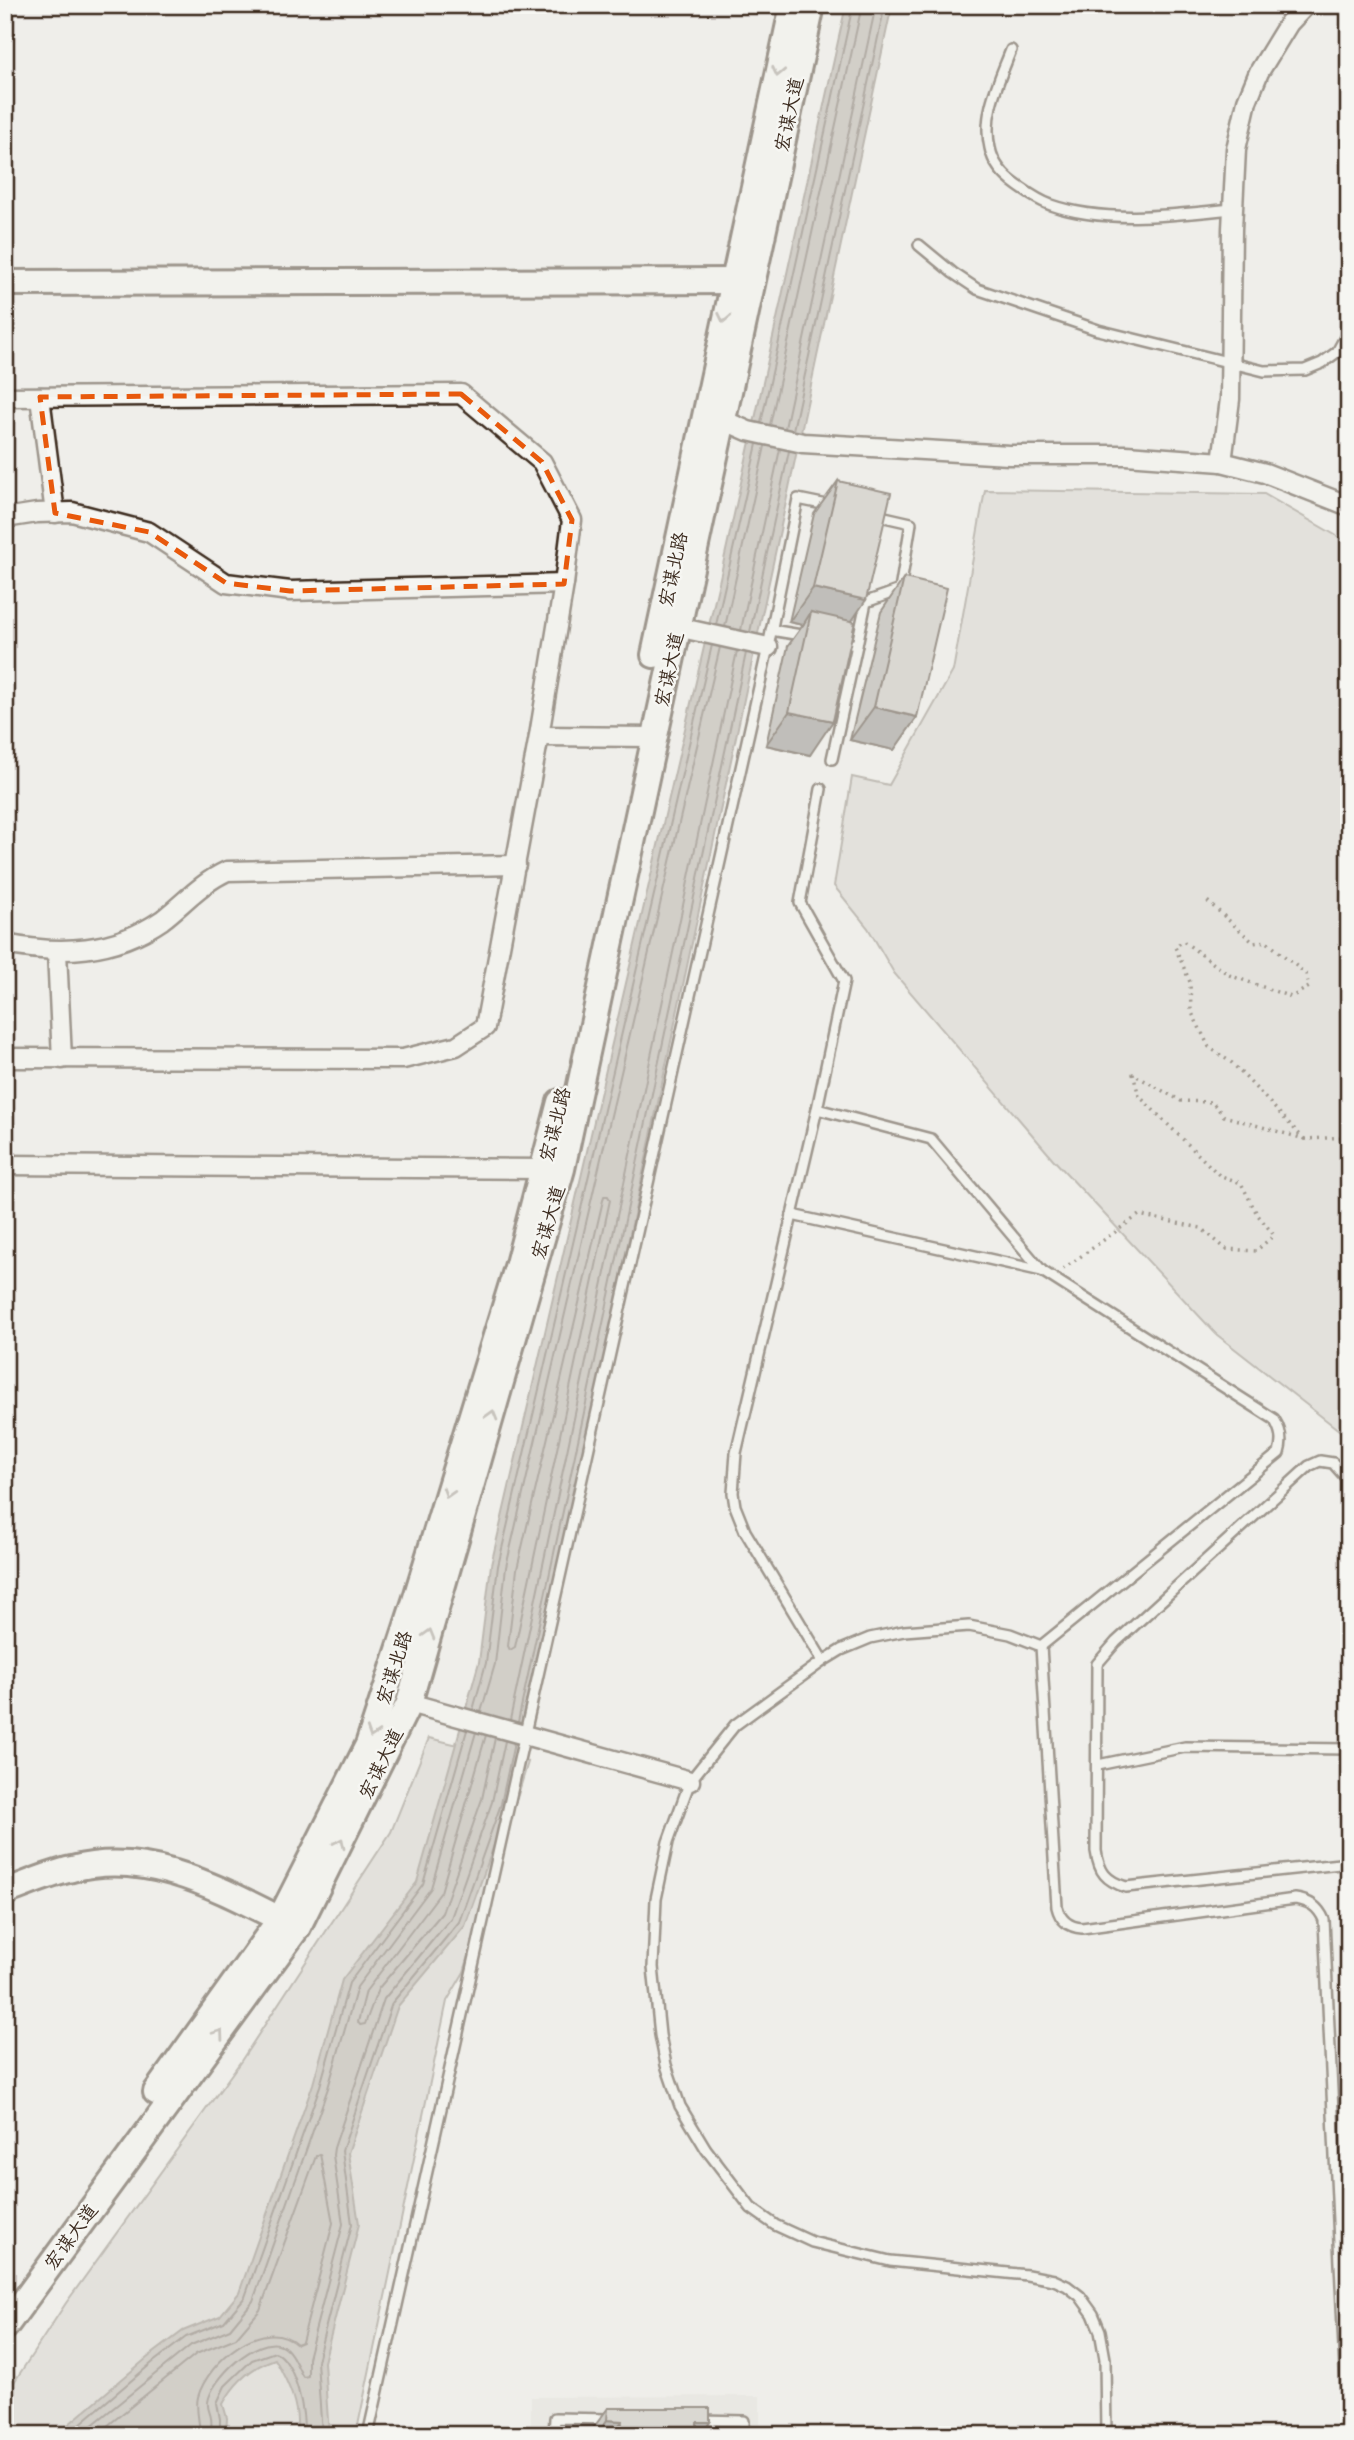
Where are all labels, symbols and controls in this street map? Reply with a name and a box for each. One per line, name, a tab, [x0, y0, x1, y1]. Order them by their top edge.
one-way arrow	[772, 66, 786, 78]
street label: 宏谋大道	[768, 74, 808, 154]
one-way arrow	[718, 312, 733, 324]
street label: 宏谋北路	[652, 529, 692, 609]
street label: 宏谋大道	[648, 629, 688, 709]
street label: 宏谋北路	[533, 1084, 575, 1164]
street label: 宏谋大道	[525, 1182, 569, 1262]
one-way arrow	[483, 1410, 498, 1422]
one-way arrow	[442, 1487, 457, 1499]
street label: 宏谋北路	[369, 1627, 417, 1707]
one-way arrow	[420, 1628, 435, 1640]
street label: 宏谋大道	[352, 1723, 408, 1803]
one-way arrow	[365, 1727, 380, 1739]
one-way arrow	[332, 1838, 346, 1850]
one-way arrow	[211, 2030, 224, 2042]
street label: 宏谋大道	[38, 2198, 102, 2274]

